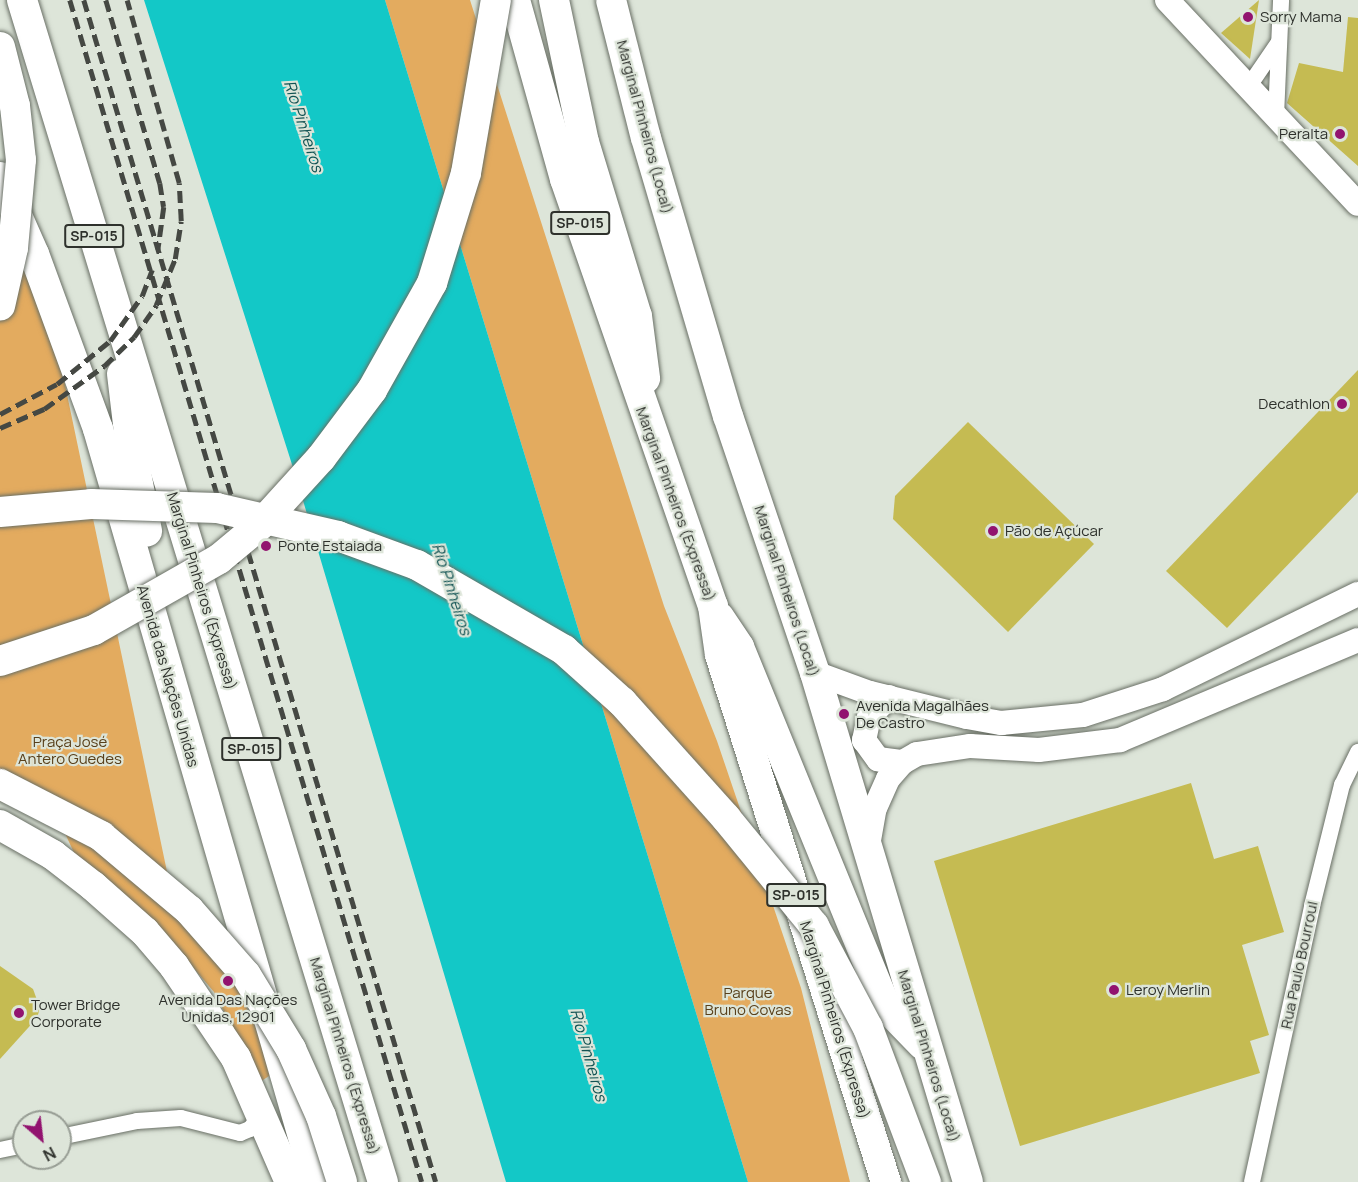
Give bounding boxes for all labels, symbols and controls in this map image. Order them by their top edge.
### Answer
place label: Sorry Mama [1260,8,1342,26]
marker: Sorry Mama [1241,10,1255,24]
street label: Marginal Pinheiros (Local) [613,38,677,216]
water label: Rio Pinheiros [280,78,328,174]
place label: Peralta [1279,125,1328,143]
marker: Peralta [1333,127,1347,141]
road number: SP-015 [550,212,610,234]
road number: SP-015 [64,225,124,247]
place label: Decathlon [1258,395,1330,413]
marker: Decathlon [1335,397,1349,411]
street label: Marginal Pinheiros (Expressa) [632,404,720,604]
street label: Marginal Pinheiros (Expressa) [163,490,241,692]
street label: Marginal Pinheiros (Local) [751,503,823,679]
place label: Pão de Açúcar [1005,522,1103,540]
marker: Pão de Açúcar [986,524,1000,538]
place label: Ponte Estaiada [278,537,382,555]
marker: Ponte Estaiada [259,539,273,553]
water label: Rio Pinheiros [428,541,476,637]
street label: Avenida das Nações Unidas [133,583,203,769]
place label: Avenida Magalhães De Castro [856,696,989,731]
marker: Avenida Magalhães De Castro [837,707,851,721]
park label: Praça José Antero Guedes [18,732,122,767]
road number: SP-015 [221,738,281,760]
road number: SP-015 [766,884,826,906]
street label: Rua Paulo Bourroul [1277,900,1321,1030]
street label: Marginal Pinheiros (Expressa) [796,919,874,1121]
street label: Marginal Pinheiros (Expressa) [306,955,384,1157]
street label: Marginal Pinheiros (Local) [894,968,964,1144]
marker: Avenida Das Nações Unidas, 12901 [221,974,235,988]
place label: Leroy Merlin [1126,981,1210,999]
park label: Parque Bruno Covas [705,983,791,1018]
marker: Leroy Merlin [1107,983,1121,997]
place label: Avenida Das Nações Unidas, 12901 [159,990,297,1025]
place label: Tower Bridge Corporate [31,995,120,1030]
marker: Tower Bridge Corporate [12,1006,26,1020]
water label: Rio Pinheiros [567,1007,611,1103]
north arrow [12,1110,72,1170]
text: N [39,1142,60,1167]

